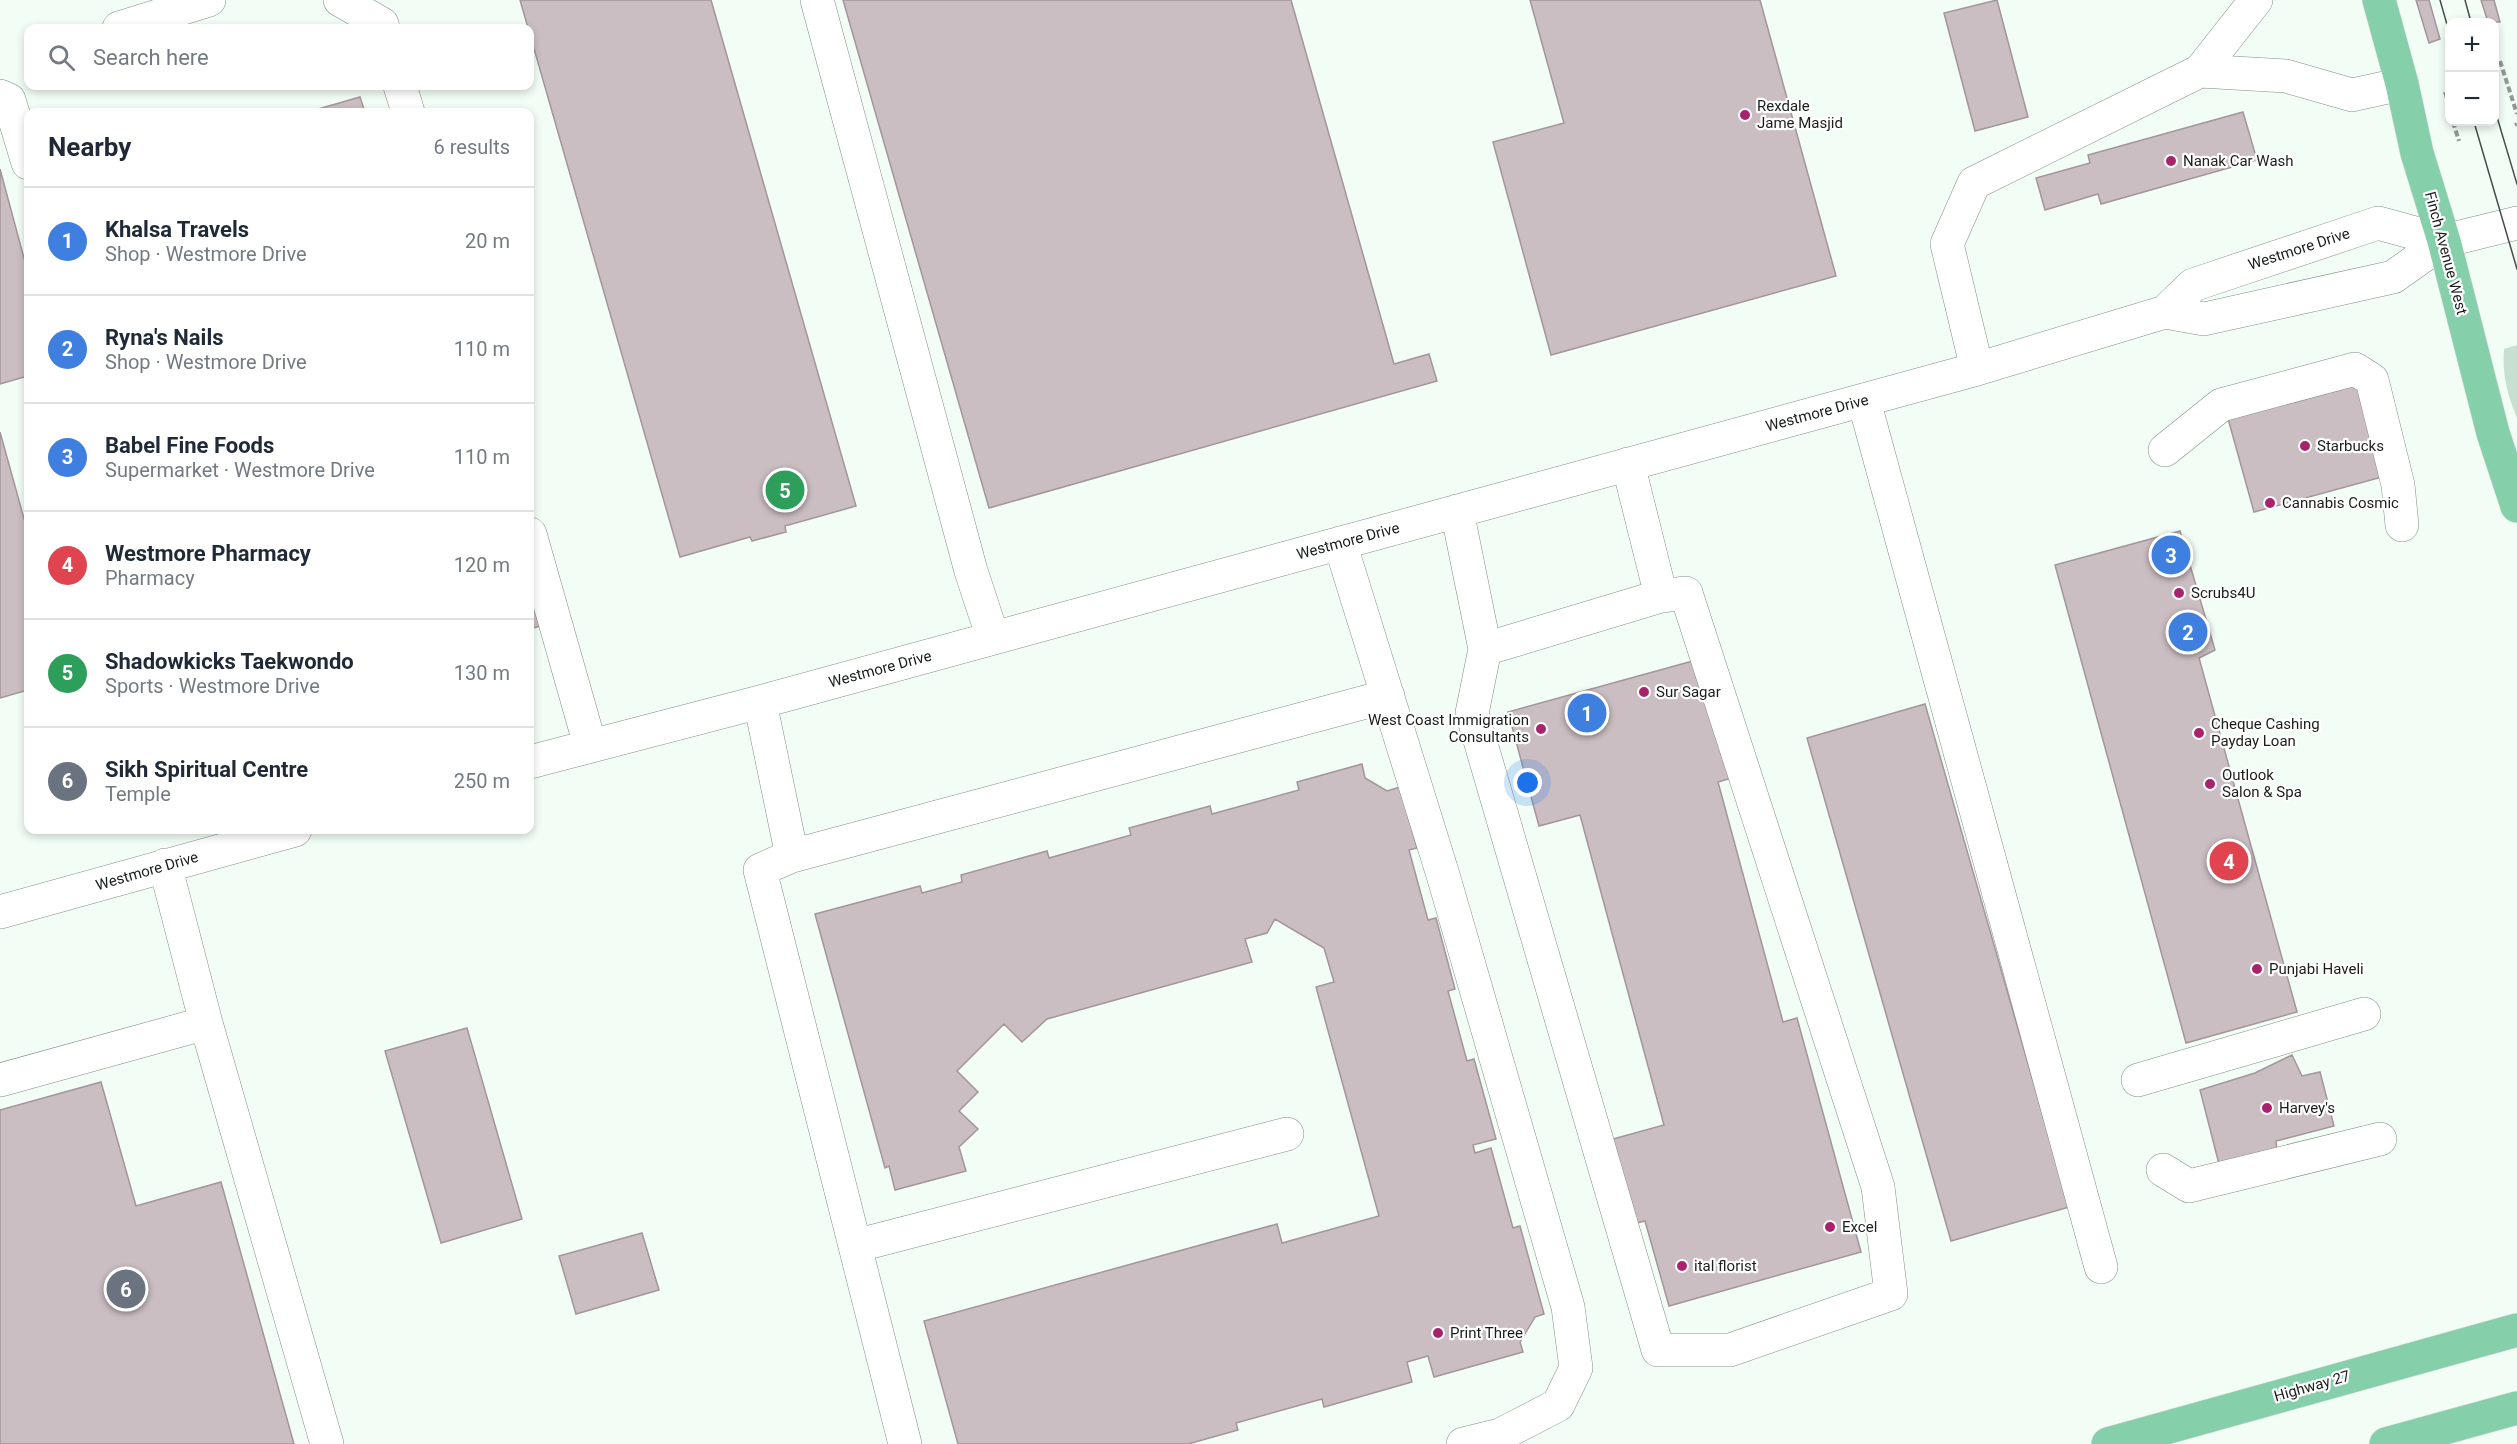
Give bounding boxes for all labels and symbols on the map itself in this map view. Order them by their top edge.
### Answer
place label: Rexdale Jame Masjid [1757,97,1843,132]
marker: Rexdale Jame Masjid [1738,108,1752,122]
place label: Nanak Car Wash [2183,152,2294,170]
marker: Nanak Car Wash [2164,154,2178,168]
street label: Finch Avenue West [2421,190,2471,317]
street label: Westmore Drive [2246,224,2352,274]
street label: Westmore Drive [1764,391,1870,435]
place label: Starbucks [2317,437,2384,455]
marker: Starbucks [2298,439,2312,453]
pin: 5 [766,468,804,512]
place label: Cannabis Cosmic [2282,494,2399,512]
marker: Cannabis Cosmic [2263,496,2277,510]
street label: Westmore Drive [1295,519,1401,563]
pin: 3 [2152,532,2190,578]
place label: Scrubs4U [2191,584,2255,602]
marker: Scrubs4U [2172,586,2186,600]
pin: 2 [2168,610,2208,654]
street label: Westmore Drive [827,647,933,691]
place label: Sur Sagar [1656,683,1721,701]
marker: Sur Sagar [1637,685,1651,699]
pin: 1 [1568,690,1606,736]
place label: West Coast Immigration Consultants [1368,711,1529,746]
place label: Cheque Cashing Payday Loan [2211,715,2320,750]
marker: West Coast Immigration Consultants [1534,722,1548,736]
marker: Cheque Cashing Payday Loan [2192,726,2206,740]
place label: Outlook Salon & Spa [2222,766,2302,801]
your location [1513,768,1542,797]
marker: Outlook Salon & Spa [2203,777,2217,791]
pin: 4 [2210,838,2248,884]
street label: Westmore Drive [94,848,200,894]
place label: Punjabi Haveli [2269,960,2364,978]
marker: Punjabi Haveli [2250,962,2264,976]
place label: Harvey's [2279,1099,2335,1117]
marker: Harvey's [2260,1101,2274,1115]
place label: Excel [1842,1218,1877,1236]
marker: Excel [1823,1220,1837,1234]
place label: ital florist [1694,1257,1757,1275]
marker: ital florist [1675,1259,1689,1273]
pin: 6 [106,1266,146,1312]
place label: Print Three [1450,1324,1523,1342]
marker: Print Three [1431,1326,1445,1340]
street label: Highway 27 [2272,1367,2352,1405]

